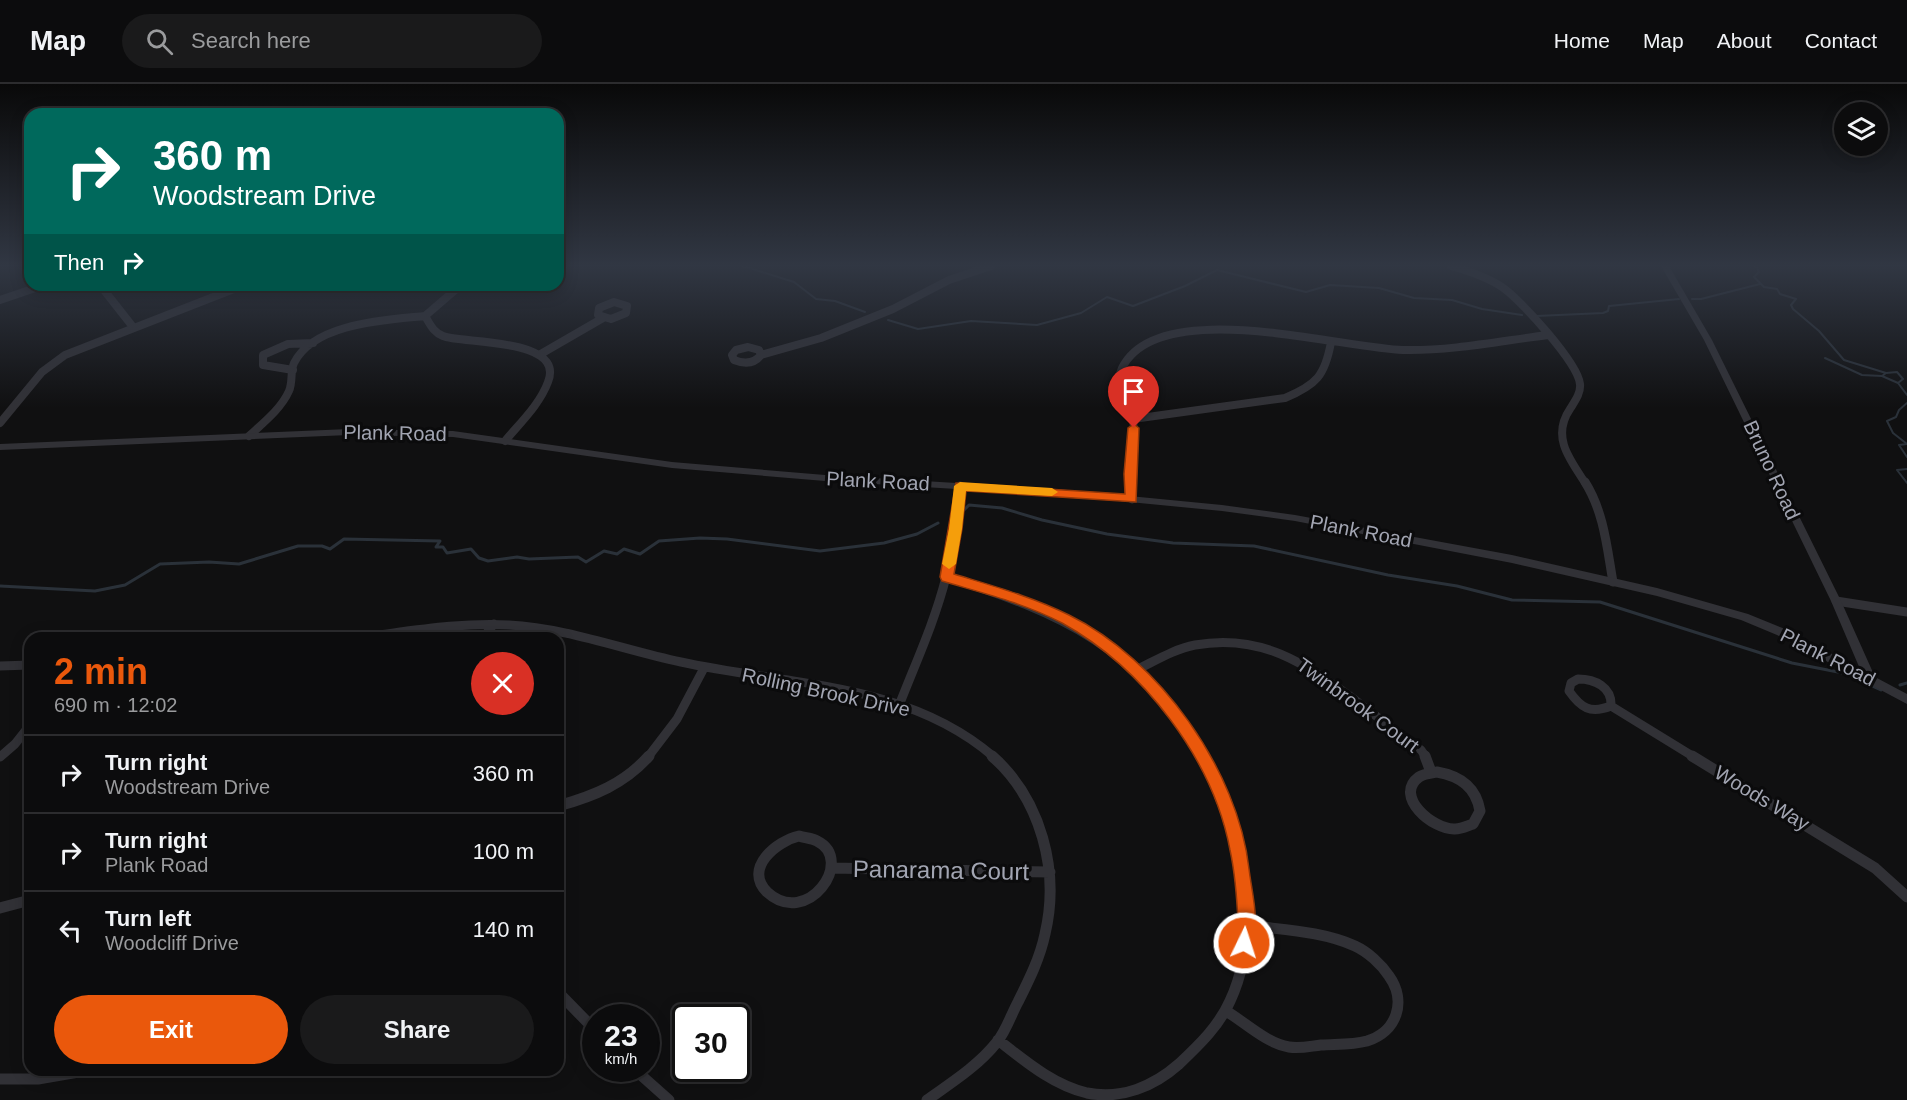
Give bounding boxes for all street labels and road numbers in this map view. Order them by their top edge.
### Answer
street label: Bruno Road [1739,417,1805,523]
street label: Plank Road [343,421,447,445]
street label: Plank Road [826,467,930,495]
street label: Plank Road [1308,510,1414,552]
street label: Plank Road [1777,624,1879,690]
street label: Twinbrook Court [1293,653,1424,757]
street label: Rolling Brook Drive [740,663,912,721]
street label: Woods Way [1711,761,1813,835]
street label: Panarama Court [853,855,1030,885]

